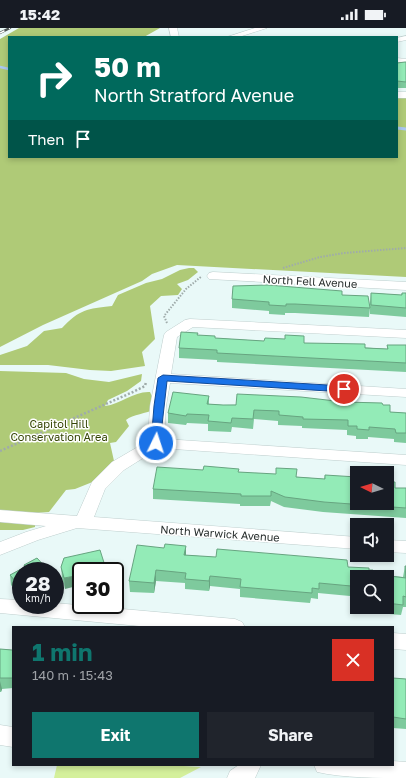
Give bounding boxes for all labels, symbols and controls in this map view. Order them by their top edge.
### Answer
text: 15:42 [20,5,60,23]
text: 50 m [94,50,161,83]
icon: right [28,52,80,104]
text: North Stratford Avenue [94,84,294,106]
icon: arrive [72,128,94,150]
text: Then [28,130,64,148]
street label: North Fell Avenue [262,272,358,290]
pin [327,372,361,406]
icon: arrive [333,378,355,400]
park label: Capitol Hill Conservation Area [10,417,108,443]
position arrow [135,422,177,464]
north arrow [350,466,394,510]
map controls [350,466,394,614]
button: sound [350,518,394,562]
street label: North Warwick Avenue [160,522,280,544]
speed limit sign: 30 [72,562,124,614]
button: search [350,570,394,614]
text: 28 [25,571,50,595]
text: km/h [25,592,51,604]
text: 1 min [32,637,92,666]
button: close [332,639,374,681]
text: 140 m · 15:43 [32,667,113,683]
button: Exit [32,712,199,758]
button: Share [207,712,374,758]

